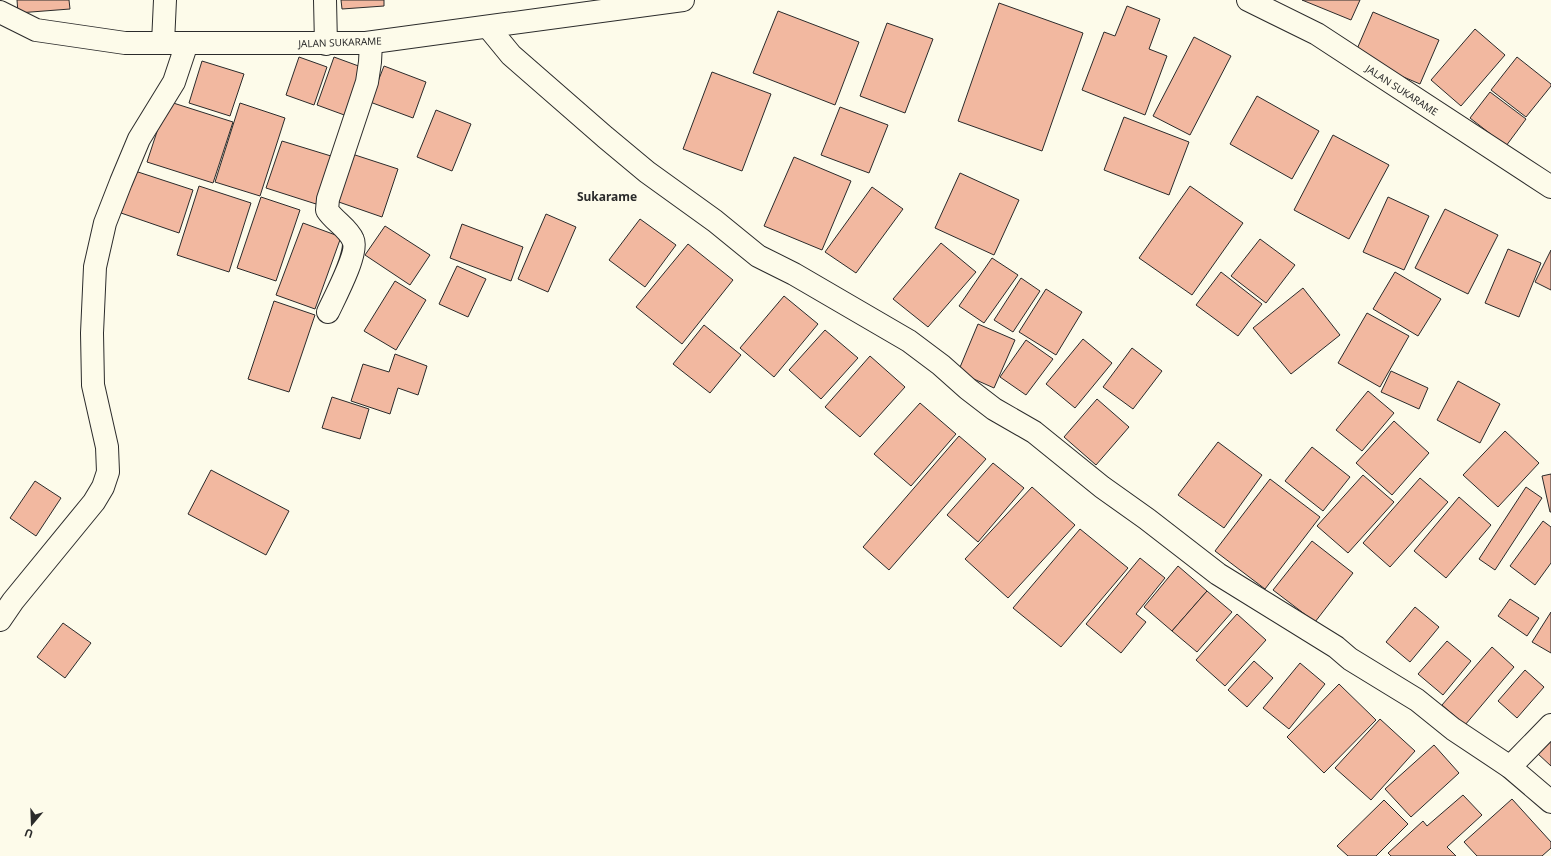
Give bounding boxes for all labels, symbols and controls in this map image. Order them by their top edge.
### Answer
street label: JALAN SUKARAME [297,34,382,50]
street label: JALAN SUKARAME [1362,61,1441,119]
district label: Sukarame [577,188,637,205]
north arrow [12,804,52,844]
text: U [22,825,35,842]

